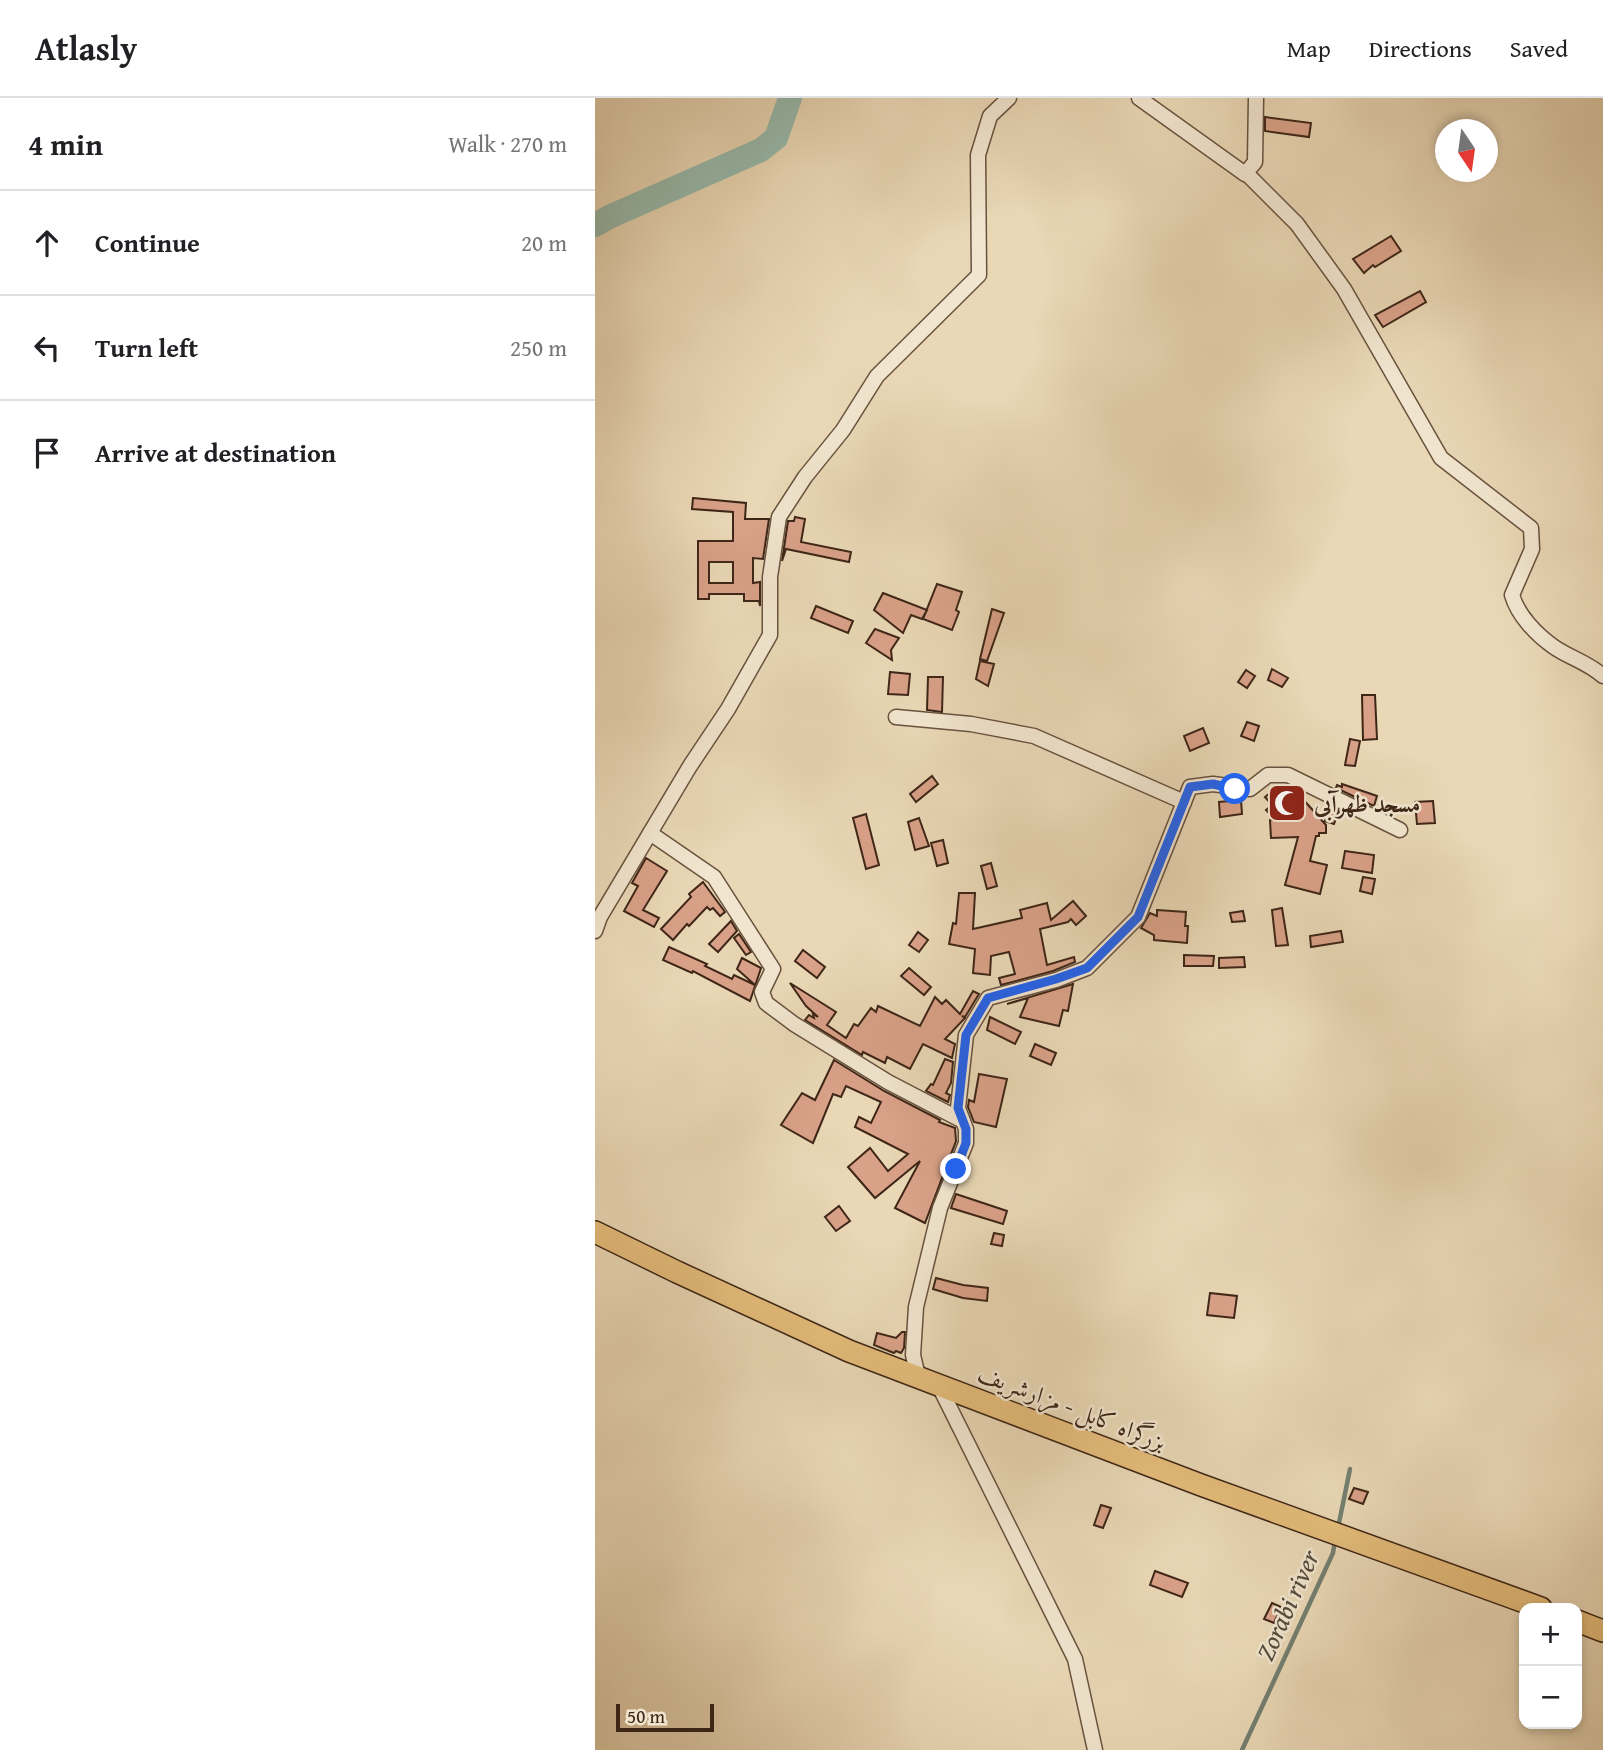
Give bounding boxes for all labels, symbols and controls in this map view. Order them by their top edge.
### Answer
text: Atlasly [35,24,137,72]
text: Map [1287,31,1331,66]
text: Directions [1369,31,1472,66]
text: Saved [1510,31,1568,66]
north arrow [1435,119,1498,182]
text: 4 min [28,122,103,166]
text: Walk · 270 m [448,127,567,160]
text: Continue [95,223,200,262]
icon: ahead [28,224,66,262]
text: 20 m [521,226,567,259]
text: Turn left [95,328,198,367]
icon: left [28,329,66,367]
text: 250 m [510,331,567,364]
text: Arrive at destination [95,433,336,472]
icon: arrive [28,434,66,472]
route start [1219,773,1250,804]
mosque icon: مسجد ظهرآبی [1266,782,1308,824]
place label: مسجد ظهرآبی [1313,786,1420,821]
route end [940,1153,971,1184]
street label: بزرگراه کابل - مزارشریف [973,1355,1171,1459]
water label: Zorabi river [1245,1542,1329,1667]
map controls [1519,1603,1582,1729]
button: + [1519,1603,1582,1666]
button: − [1519,1666,1582,1729]
scale bar [616,1701,714,1733]
text: 50 m [627,1702,665,1730]

